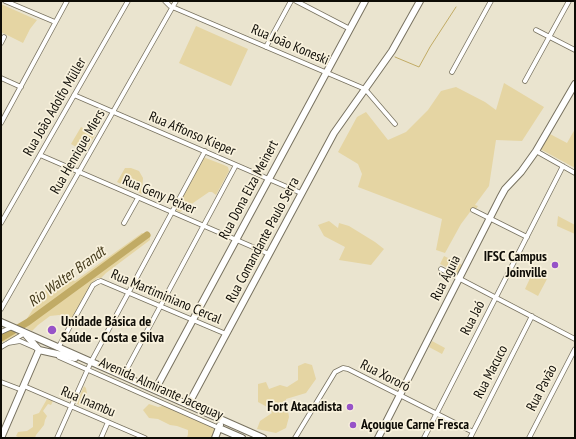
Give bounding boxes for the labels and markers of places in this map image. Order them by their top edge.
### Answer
place label: IFSC Campus Joinville [484,249,547,282]
marker: IFSC Campus Joinville [550,260,560,270]
place label: Unidade Básica de Saúde - Costa e Silva [61,314,164,346]
marker: Unidade Básica de Saúde - Costa e Silva [46,324,58,336]
place label: Fort Atacadista [267,399,342,415]
marker: Fort Atacadista [345,402,355,412]
place label: Açougue Carne Fresca [361,417,469,433]
marker: Açougue Carne Fresca [348,420,358,430]

